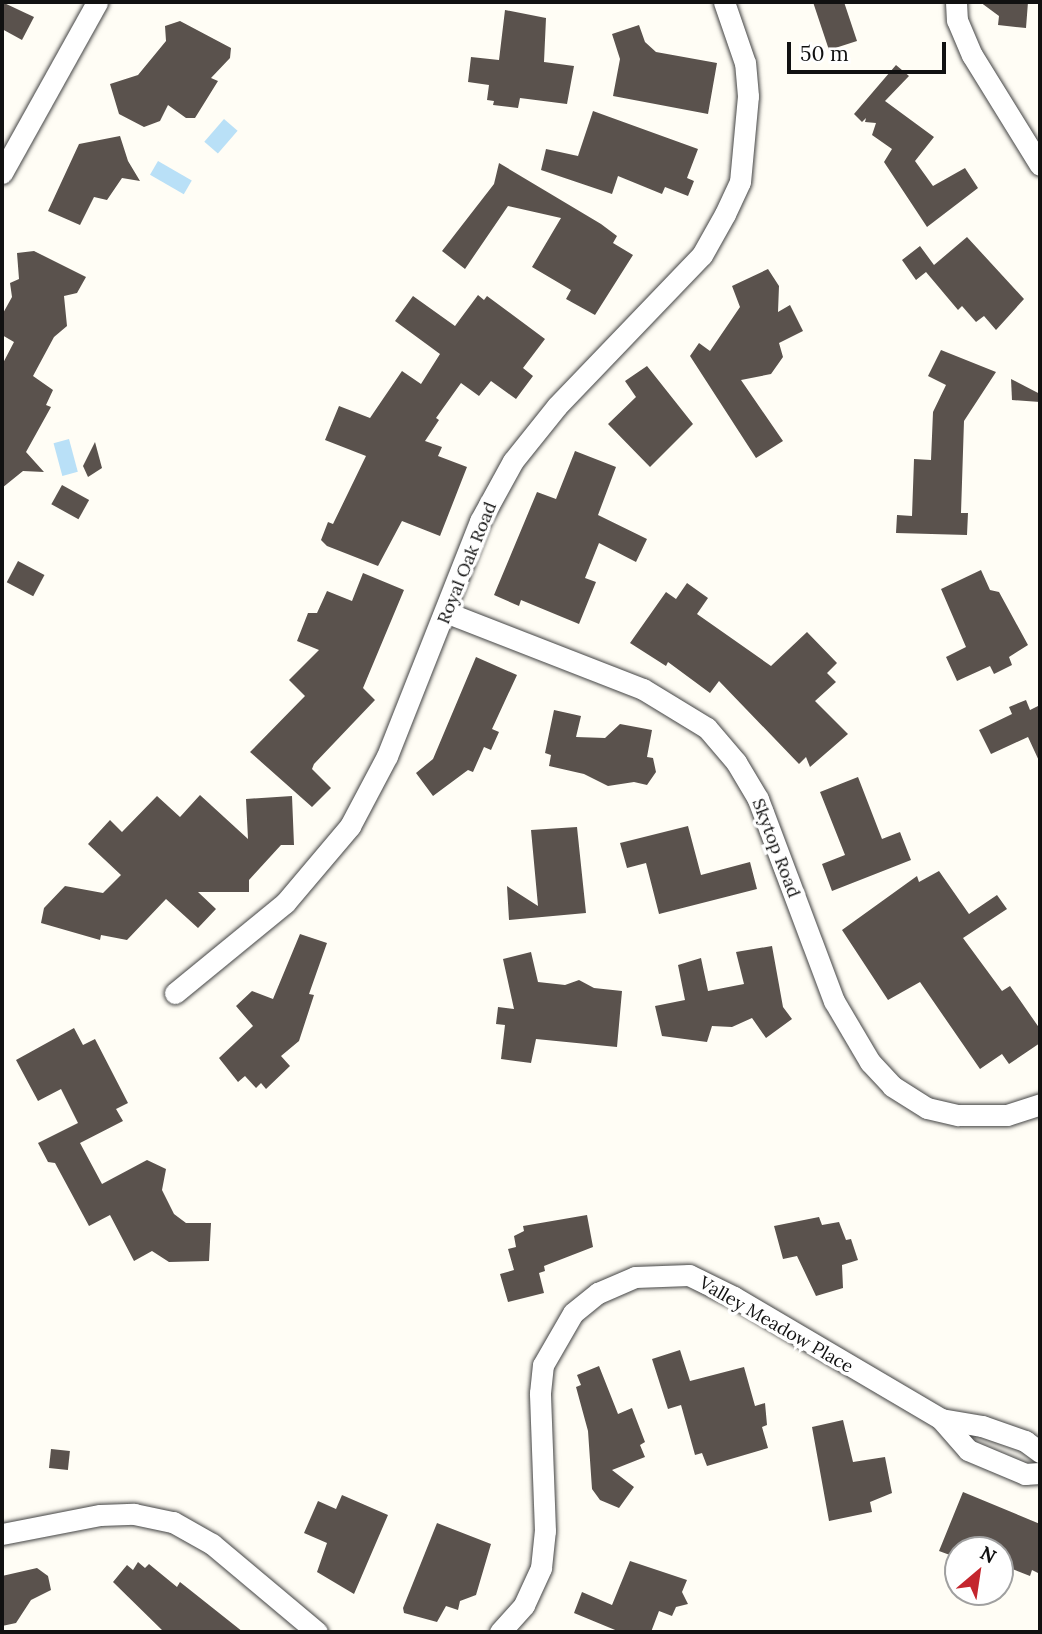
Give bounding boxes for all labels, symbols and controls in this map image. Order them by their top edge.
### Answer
scale bar [790,28,949,72]
text: 50 m [800,40,849,67]
street label: Royal Oak Road [433,499,501,627]
street label: Skytop Road [747,795,805,901]
street label: Valley Meadow Place [695,1272,857,1378]
north arrow [944,1536,1014,1606]
text: N [976,1540,1000,1568]

